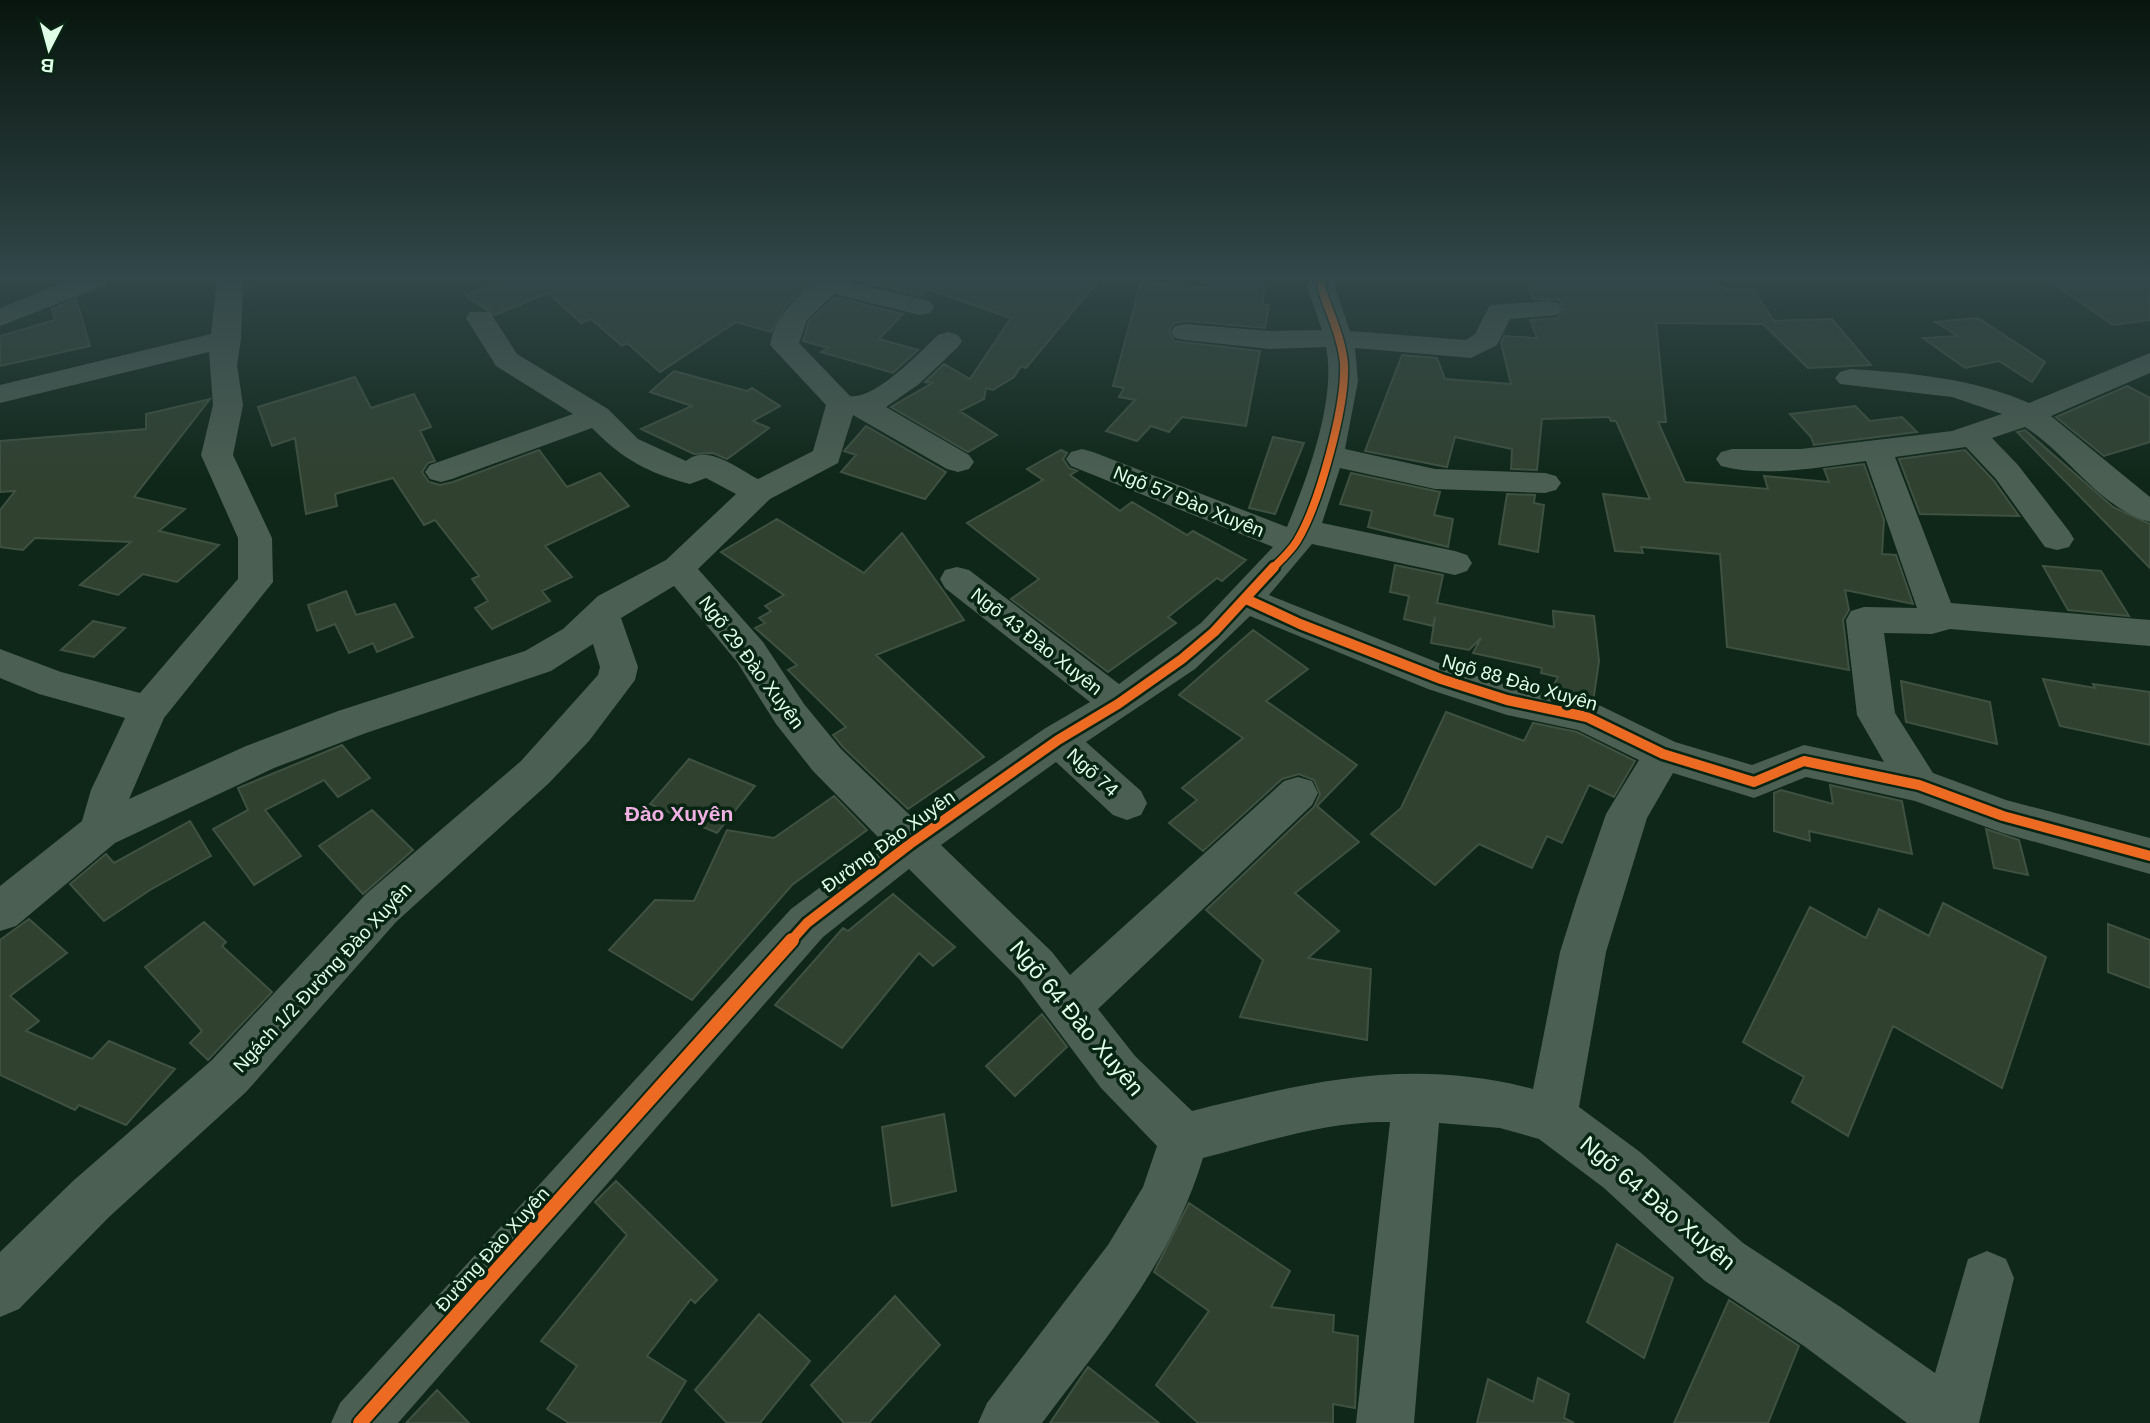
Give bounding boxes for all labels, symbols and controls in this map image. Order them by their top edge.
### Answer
north arrow [14,14,84,84]
text: B [39,54,55,77]
street label: Ngõ 57 Đào Xuyên [1110,462,1267,541]
street label: Ngõ 43 Đào Xuyên [967,584,1106,699]
street label: Ngõ 29 Đào Xuyên [695,592,808,733]
street label: Ngõ 88 Đào Xuyên [1440,650,1600,715]
street label: Ngõ 74 [1063,744,1123,801]
street label: Đường Đào Xuyên [818,786,959,897]
district label: Đào Xuyên [625,802,733,825]
street label: Ngách 1/2 Đường Đào Xuyên [229,878,416,1076]
street label: Ngõ 64 Đào Xuyên [1005,935,1149,1101]
street label: Ngõ 64 Đào Xuyên [1575,1131,1741,1275]
street label: Đường Đào Xuyên [431,1183,553,1316]

